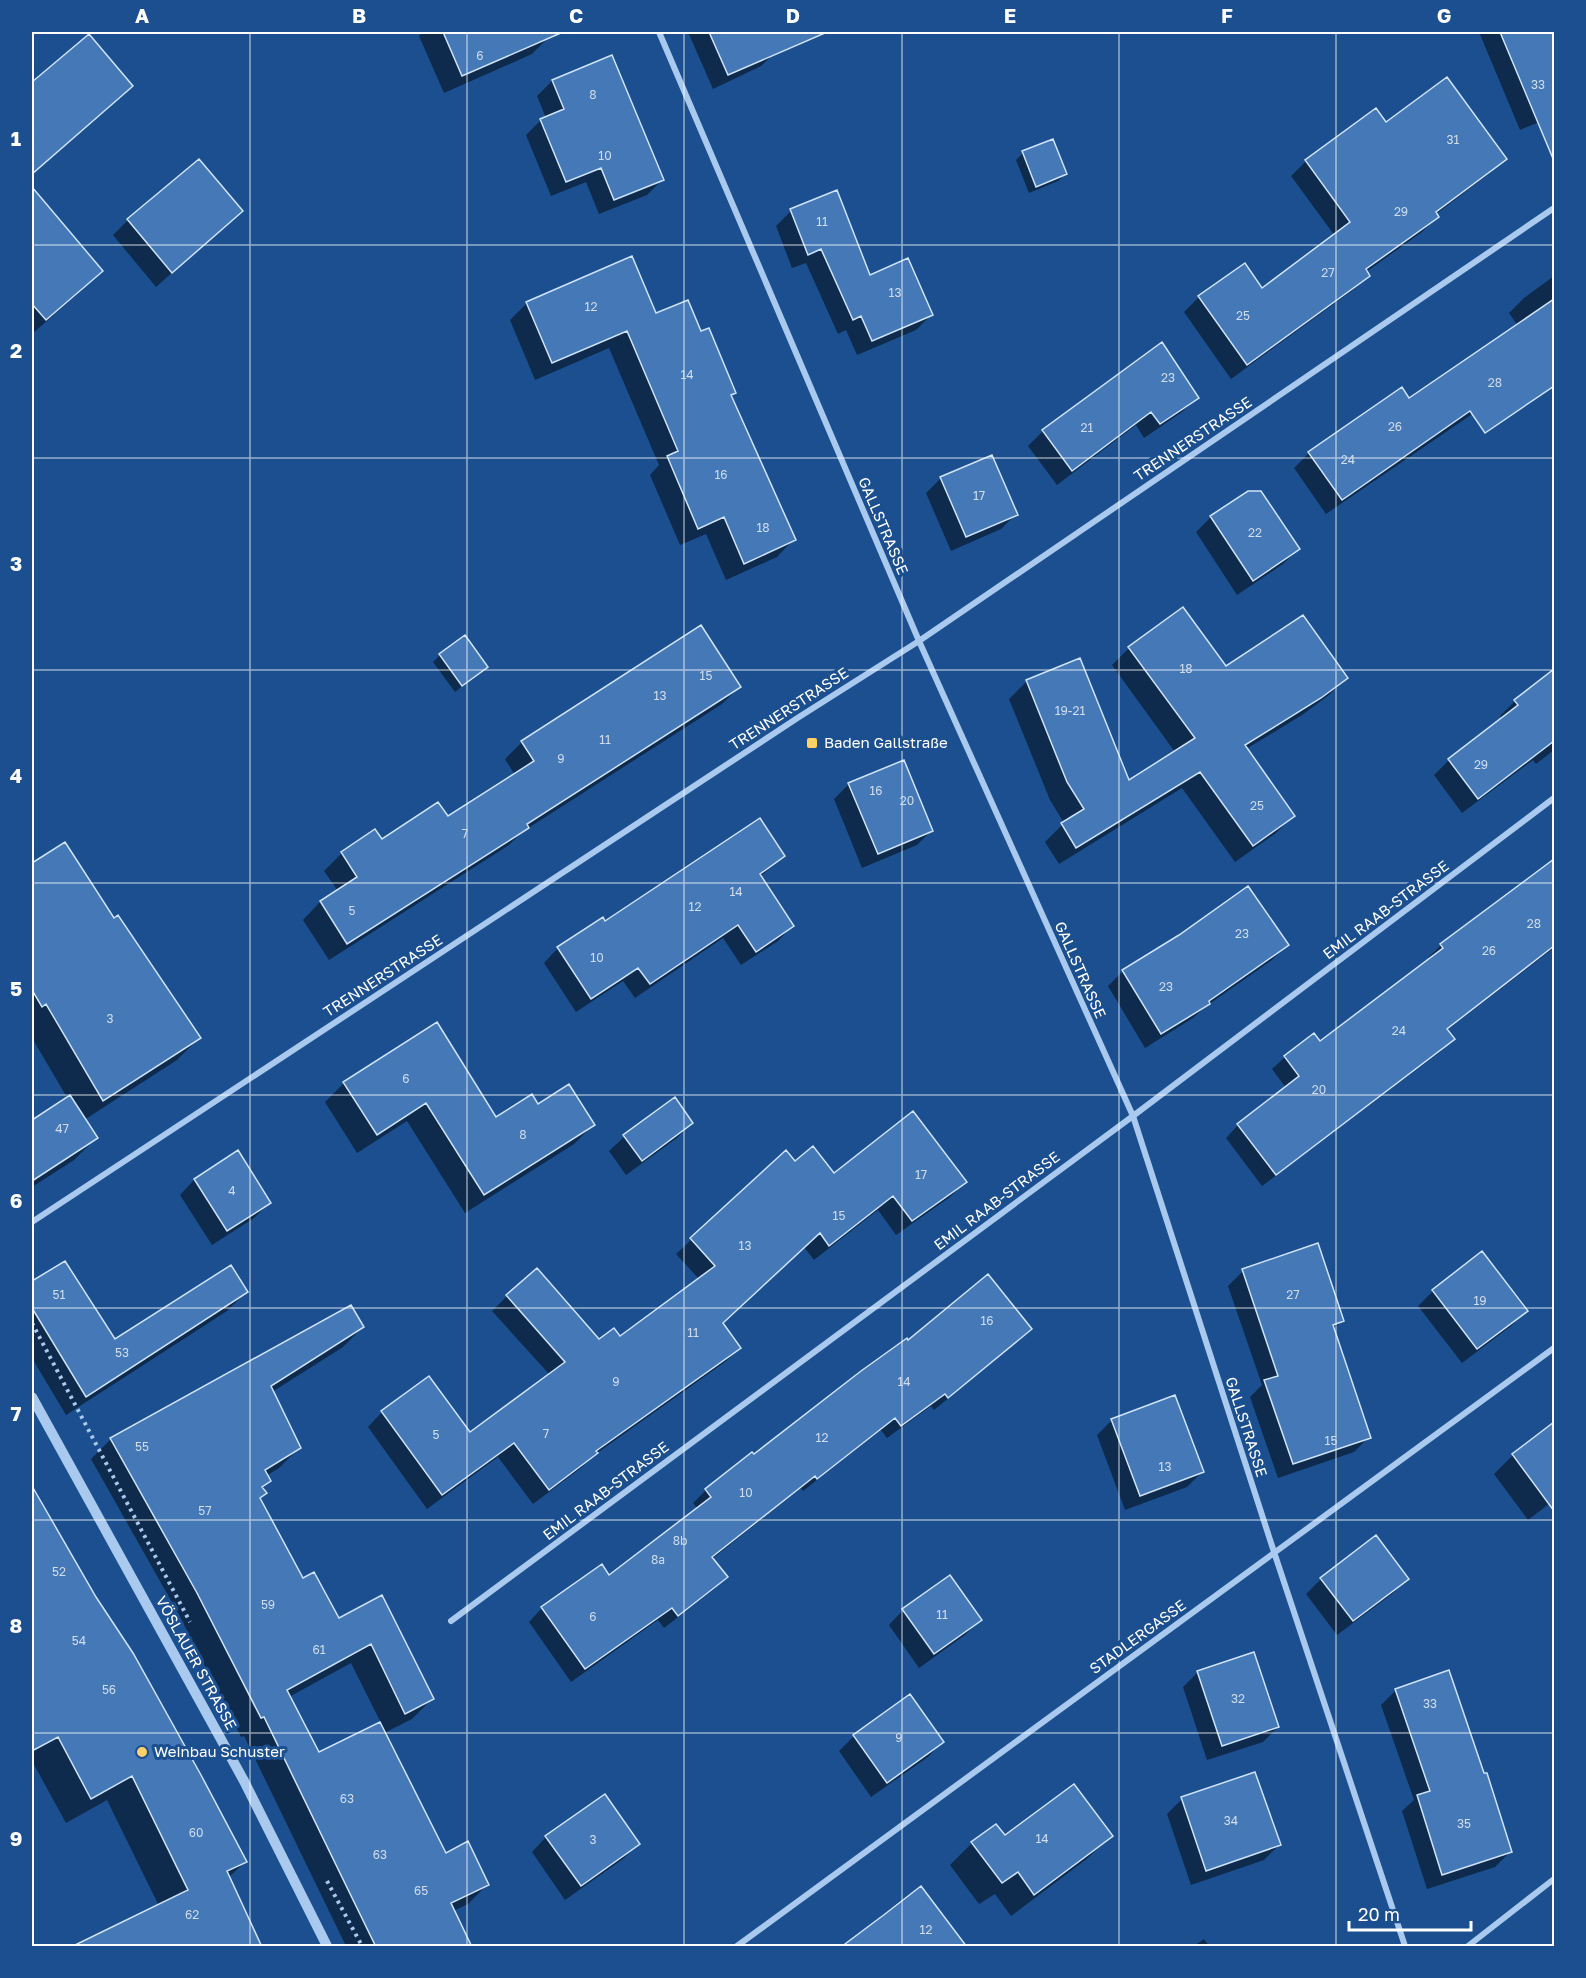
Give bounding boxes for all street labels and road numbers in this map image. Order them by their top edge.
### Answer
street label: TRENNERSTRASSE [1130,392,1255,484]
street label: GALLSTRASSE [855,474,913,577]
street label: TRENNERSTRASSE [726,663,851,753]
street label: EMIL RAAB-STRASSE [1319,856,1452,962]
street label: GALLSTRASSE [1051,918,1110,1021]
street label: TRENNERSTRASSE [320,930,445,1020]
street label: EMIL RAAB-STRASSE [930,1147,1063,1253]
street label: GALLSTRASSE [1222,1374,1272,1479]
street label: EMIL RAAB-STRASSE [539,1437,672,1543]
street label: VÖSLAUER STRASSE [153,1592,241,1733]
street label: STADLERGASSE [1086,1595,1189,1677]

